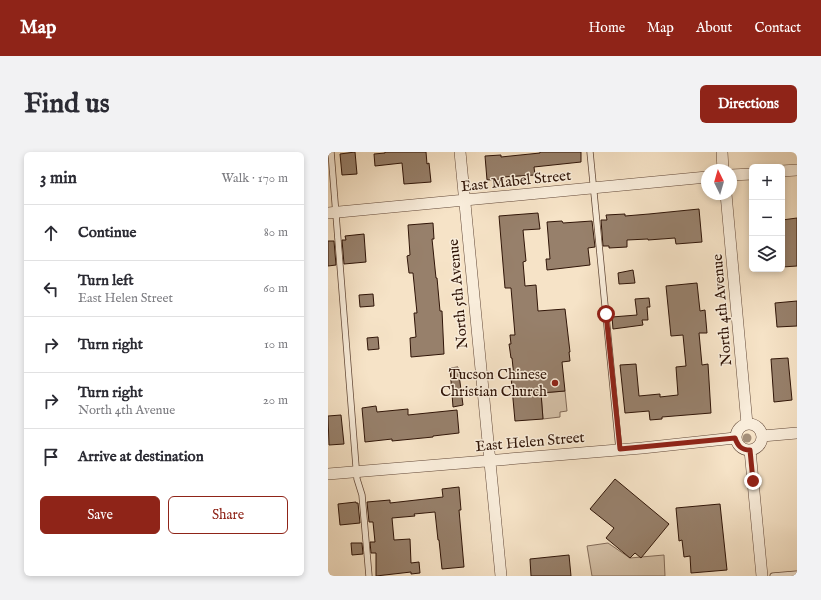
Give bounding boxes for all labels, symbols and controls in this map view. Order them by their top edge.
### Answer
text: Map [20,16,56,40]
text: Home [589,19,625,37]
text: Map [647,19,674,37]
text: About [696,19,732,37]
text: Contact [754,19,801,37]
button: Directions [700,85,797,123]
text: Find us [24,87,110,122]
north arrow [701,164,737,200]
map controls [749,164,785,272]
button: + [749,164,785,200]
street label: East Mabel Street [460,166,572,196]
text: 3 min [40,168,77,189]
text: Walk · 170 m [222,170,288,187]
button: − [749,200,785,236]
icon: ahead [40,222,62,244]
text: Continue [78,223,136,242]
text: 80 m [264,224,288,241]
button: layers [749,236,785,272]
street label: North 5th Avenue [444,238,472,350]
street label: North 4th Avenue [708,253,736,367]
text: Turn left [78,271,134,290]
icon: left [40,278,62,300]
text: 60 m [263,280,288,297]
text: East Helen Street [78,290,173,307]
route start [597,305,615,323]
icon: right [40,334,62,356]
text: Turn right [78,335,143,354]
text: 10 m [264,336,288,353]
place label: Tucson Chinese Christian Church [440,365,547,401]
marker: Tucson Chinese Christian Church [550,378,560,388]
text: Turn right [78,383,143,402]
icon: right [40,390,62,412]
text: 20 m [263,392,288,409]
text: North 4th Avenue [78,402,175,419]
street label: East Helen Street [475,428,585,456]
icon: arrive [40,446,62,468]
text: Arrive at destination [78,447,204,466]
route end [744,472,762,490]
button: Save [40,496,160,534]
button: Share [168,496,288,534]

